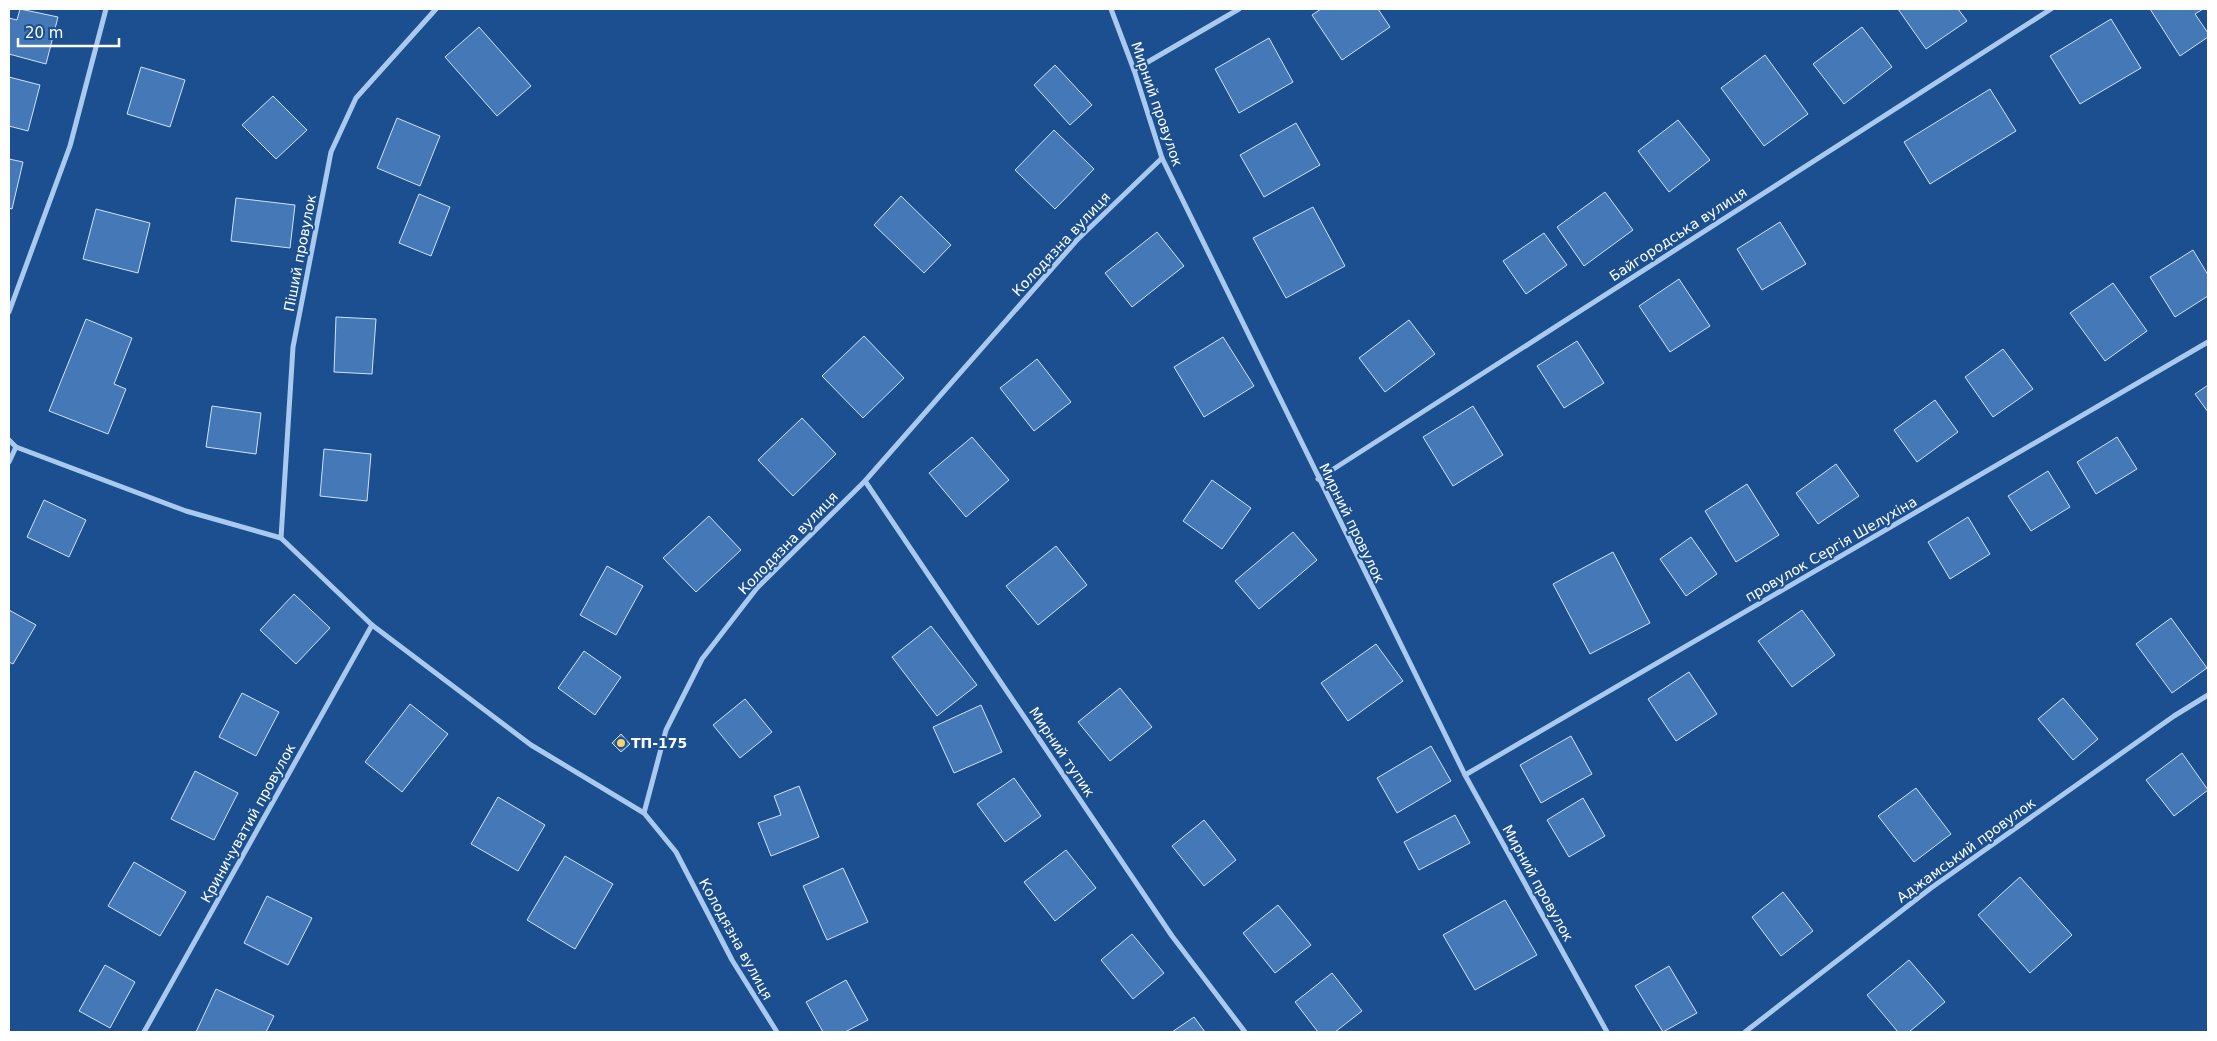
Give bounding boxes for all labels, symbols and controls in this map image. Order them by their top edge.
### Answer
scale bar [18,15,119,47]
text: 20 m [25,24,63,42]
street label: Мирний провулок [1128,39,1186,169]
street label: Байгородська вулиця [1606,184,1750,284]
street label: Колодязна вулиця [1009,189,1113,299]
street label: Піший провулок [281,193,319,313]
street label: Мирний провулок [1316,461,1388,585]
street label: Колодязна вулиця [735,488,841,598]
street label: провулок Сергія Шелухіна [1742,493,1920,605]
street label: Мирний тупик [1026,704,1098,800]
place label: ТП-175 [631,735,687,751]
marker: ТП-175 [615,737,627,749]
street label: Криничуватий провулок [197,741,299,905]
street label: Аджамський провулок [1894,794,2038,906]
street label: Мирний провулок [1499,822,1577,944]
street label: Колодязна вулиця [696,876,776,1002]

